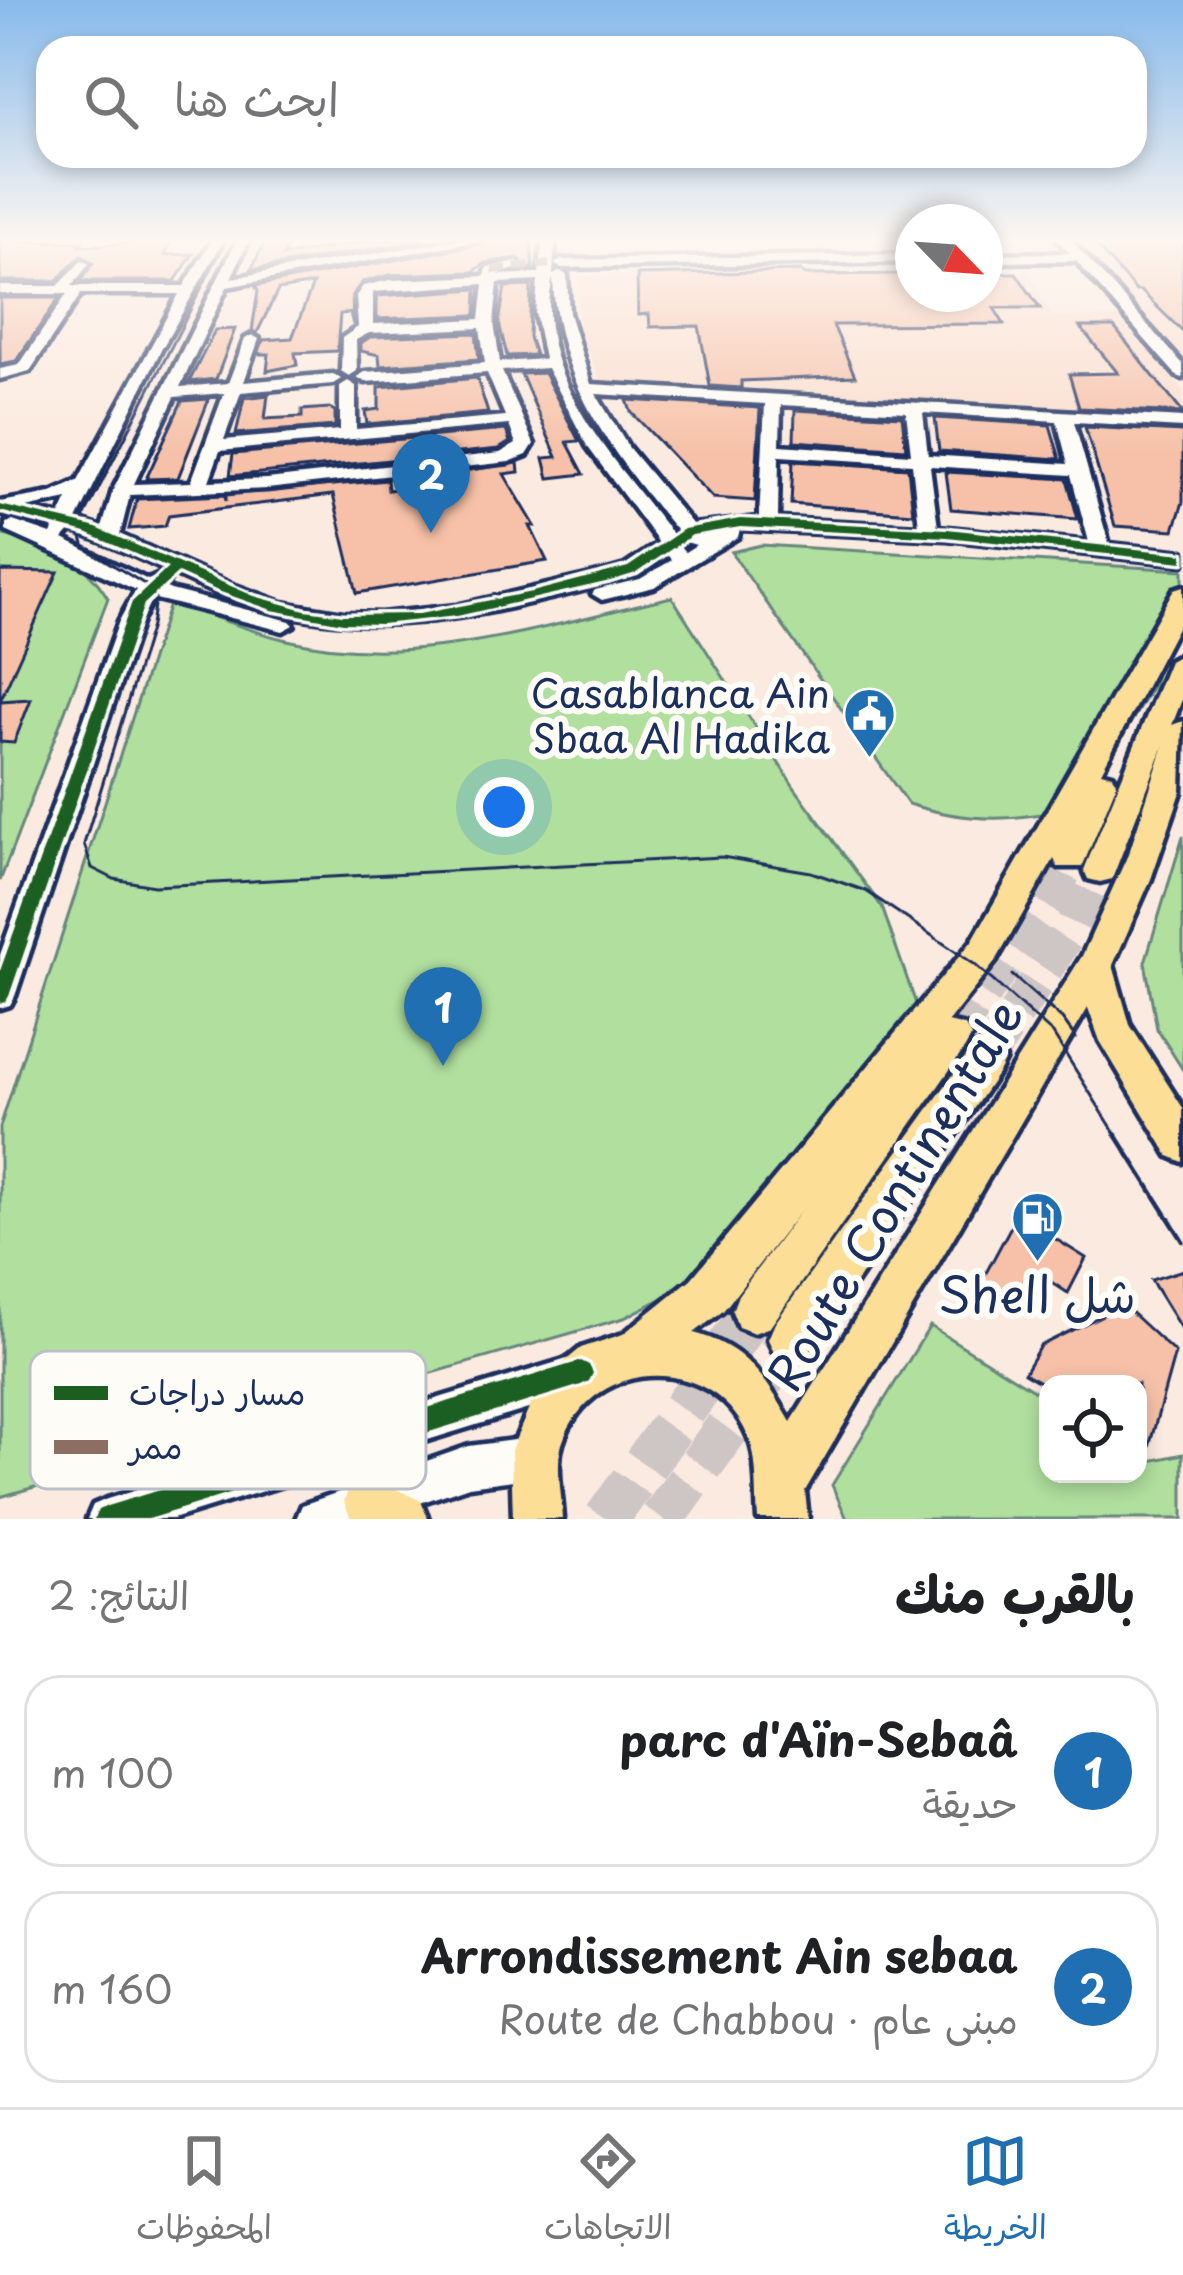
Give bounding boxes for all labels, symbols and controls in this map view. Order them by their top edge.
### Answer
search box [36,36,1147,168]
text: ابحث هنا [174,63,339,131]
icon: search [78,69,144,135]
north arrow [895,204,1003,312]
pin: 2 [392,434,470,533]
place label: Casablanca Ain Sbaa Al Hadika [530,662,830,766]
public building icon: Casablanca Ain Sbaa Al Hadika [841,685,897,759]
your location [474,777,534,837]
pin: 1 [404,967,482,1066]
street label: Route Continentale [747,984,1039,1404]
fuel station icon: Shell شل [1009,1189,1065,1263]
place label: Shell شل [938,1257,1136,1329]
legend [30,1351,426,1489]
text: مسار دراجات [129,1366,305,1416]
map controls [1039,1375,1147,1483]
button: locate [1039,1375,1147,1483]
text: ممر [126,1420,182,1470]
text: بالقرب منك [895,1553,1135,1630]
text: النتائج: 2 [48,1564,189,1623]
text: parc d'Aïn-Sebaâ [620,1704,1018,1772]
text: 100 m [51,1742,174,1801]
text: 1 [1084,1742,1102,1801]
text: حديقة [922,1772,1018,1831]
text: Arrondissement Ain sebaa [421,1920,1018,1988]
text: 160 m [51,1958,173,2017]
text: 2 [1079,1958,1107,2017]
text: مبنى عام · Route de Chabbou [499,1988,1018,2047]
tab: المحفوظات [136,2128,272,2257]
tab: الاتجاهات [544,2128,672,2257]
tab: الخريطة [944,2128,1047,2257]

